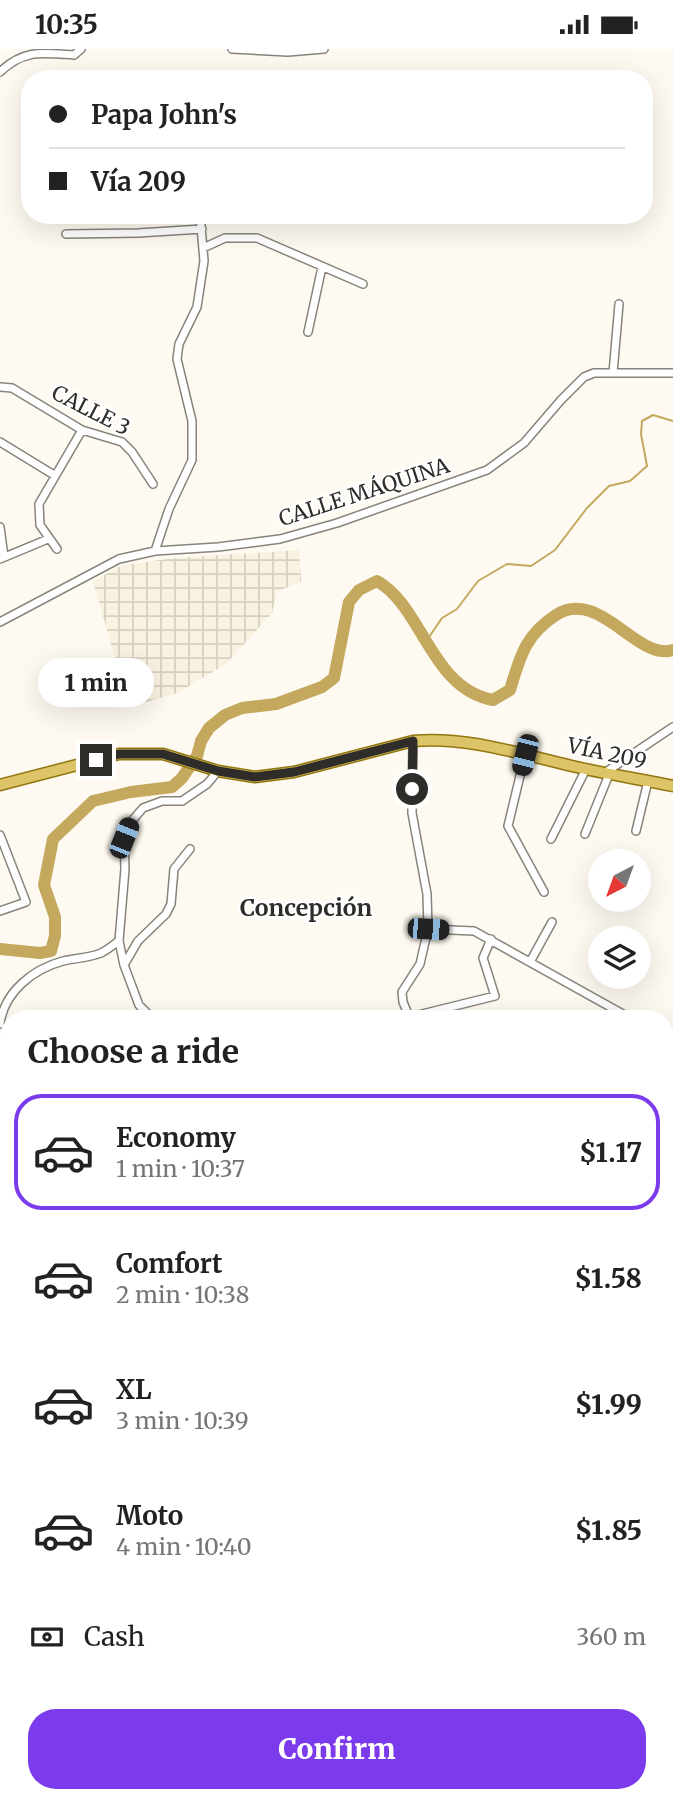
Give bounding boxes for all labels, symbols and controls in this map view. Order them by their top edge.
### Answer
text: 10:35 [35,8,98,41]
text: Papa John's [91,98,237,131]
text: Vía 209 [91,165,186,198]
street label: CALLE 3 [47,379,135,441]
street label: CALLE MÁQUINA [275,451,453,532]
callout: 1 min [38,659,154,707]
text: 1 min [64,668,128,697]
street label: VÍA 209 [564,730,649,775]
car [510,732,541,778]
route end [80,744,112,776]
route start [396,773,428,805]
car [107,815,142,861]
north arrow [588,849,651,912]
map controls [588,849,651,989]
district label: Concepción [240,893,372,922]
car [407,917,450,941]
button: layers [588,926,651,989]
text: Choose a ride [28,1032,239,1072]
icon: car [32,1121,95,1184]
text: Economy [116,1121,236,1154]
text: $1.17 [579,1136,642,1169]
text: 1 min · 10:37 [116,1154,245,1183]
icon: car [32,1247,95,1310]
text: Comfort [116,1247,222,1280]
text: $1.58 [575,1262,642,1295]
text: 2 min · 10:38 [116,1280,249,1309]
icon: car [32,1373,95,1436]
text: XL [116,1373,152,1406]
text: $1.99 [575,1388,642,1421]
text: 3 min · 10:39 [116,1406,249,1435]
icon: car [32,1499,95,1562]
text: Moto [116,1499,183,1532]
text: $1.85 [575,1514,642,1547]
text: 4 min · 10:40 [116,1532,252,1561]
icon: cash [28,1618,66,1656]
text: Cash [84,1620,145,1653]
text: 360 m [576,1622,646,1651]
button: Confirm [28,1709,646,1789]

